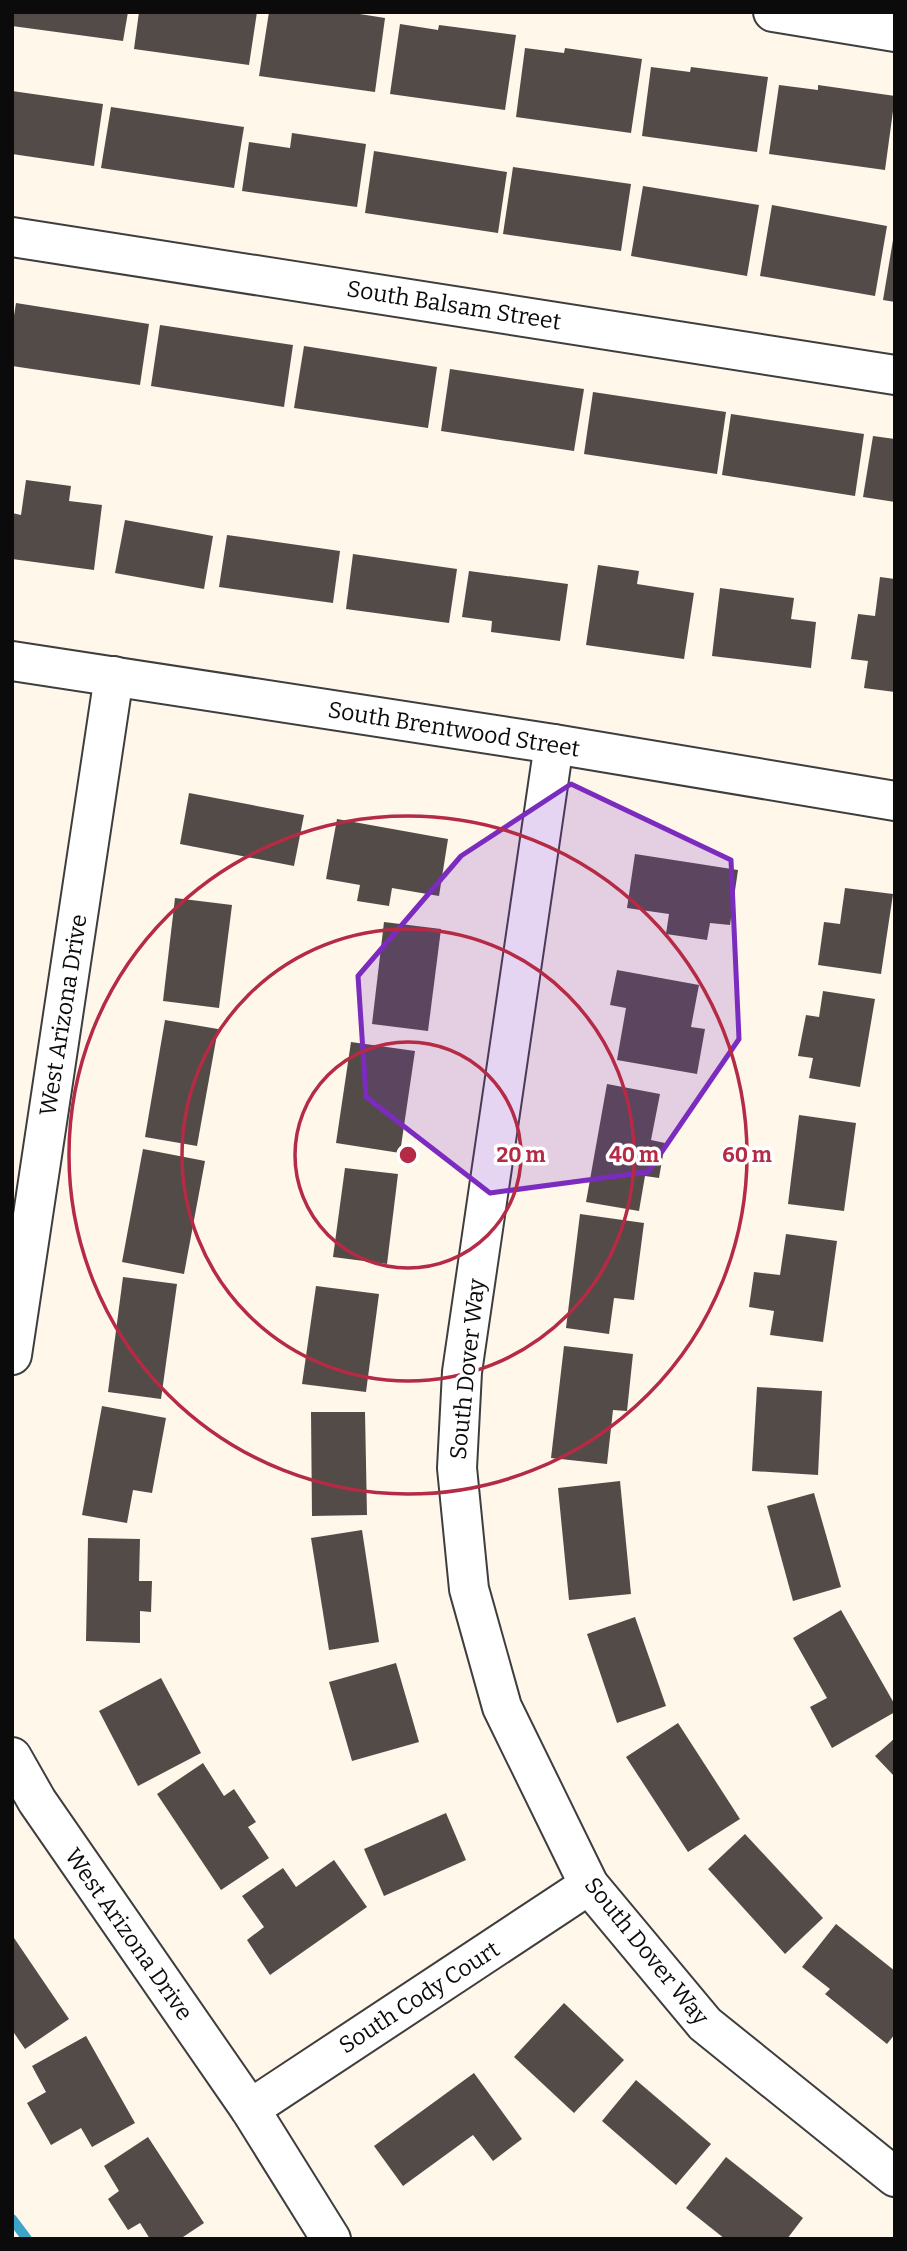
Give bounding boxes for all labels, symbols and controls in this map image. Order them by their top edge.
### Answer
street label: South Balsam Street [345,274,563,336]
street label: South Brentwood Street [326,695,582,763]
street label: West Arizona Drive [33,912,93,1118]
text: 20 m [497,1142,545,1168]
text: 40 m [609,1142,659,1168]
text: 60 m [722,1142,772,1168]
centre of rings [396,1143,420,1167]
street label: South Dover Way [444,1276,491,1461]
street label: West Arizona Drive [59,1843,199,2025]
street label: South Dover Way [579,1872,716,2031]
street label: South Cody Court [334,1935,504,2059]

